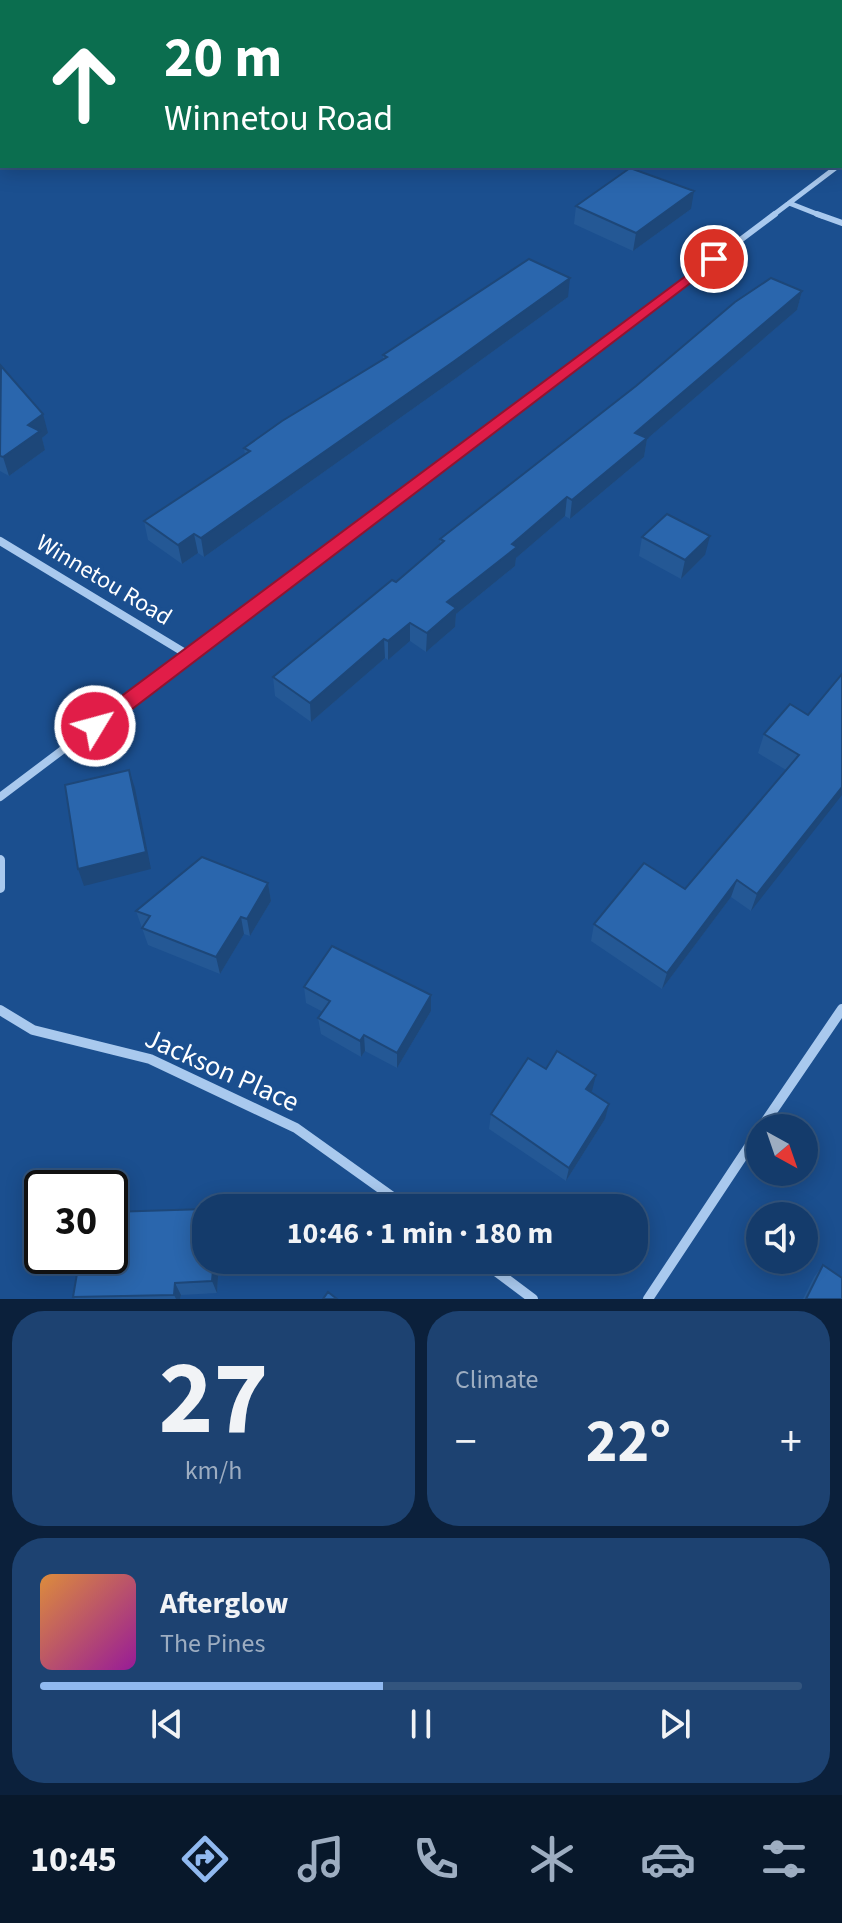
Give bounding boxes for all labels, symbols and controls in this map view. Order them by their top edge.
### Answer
text: 20 m [164,19,282,98]
icon: ahead [32,32,136,136]
text: Winnetou Road [164,93,393,144]
pin [680,225,748,293]
icon: arrive [692,237,736,281]
street label: Winnetou Road [29,526,179,634]
position arrow [53,684,137,768]
street label: Jackson Place [138,1018,306,1122]
north arrow [746,1114,818,1186]
map controls [746,1114,818,1274]
speed limit sign: 30 [24,1170,128,1274]
button: sound [746,1202,818,1274]
text: 10:46 · 1 min · 180 m [287,1212,553,1255]
text: 27 [159,1326,268,1474]
text: Climate [455,1361,539,1398]
text: 22° [586,1400,671,1485]
text: − [455,1411,477,1474]
text: + [780,1411,802,1474]
text: km/h [185,1452,242,1489]
text: Afterglow [160,1582,288,1625]
text: The Pines [160,1625,265,1662]
icon: previous [145,1702,189,1746]
icon: pause [399,1702,443,1746]
icon: next [653,1702,697,1746]
icon: directions [177,1831,233,1887]
icon: music [293,1831,349,1887]
icon: phone [408,1831,464,1887]
icon: climate [524,1831,580,1887]
icon: car [640,1831,696,1887]
icon: filters [756,1831,812,1887]
text: 10:45 [30,1834,117,1885]

